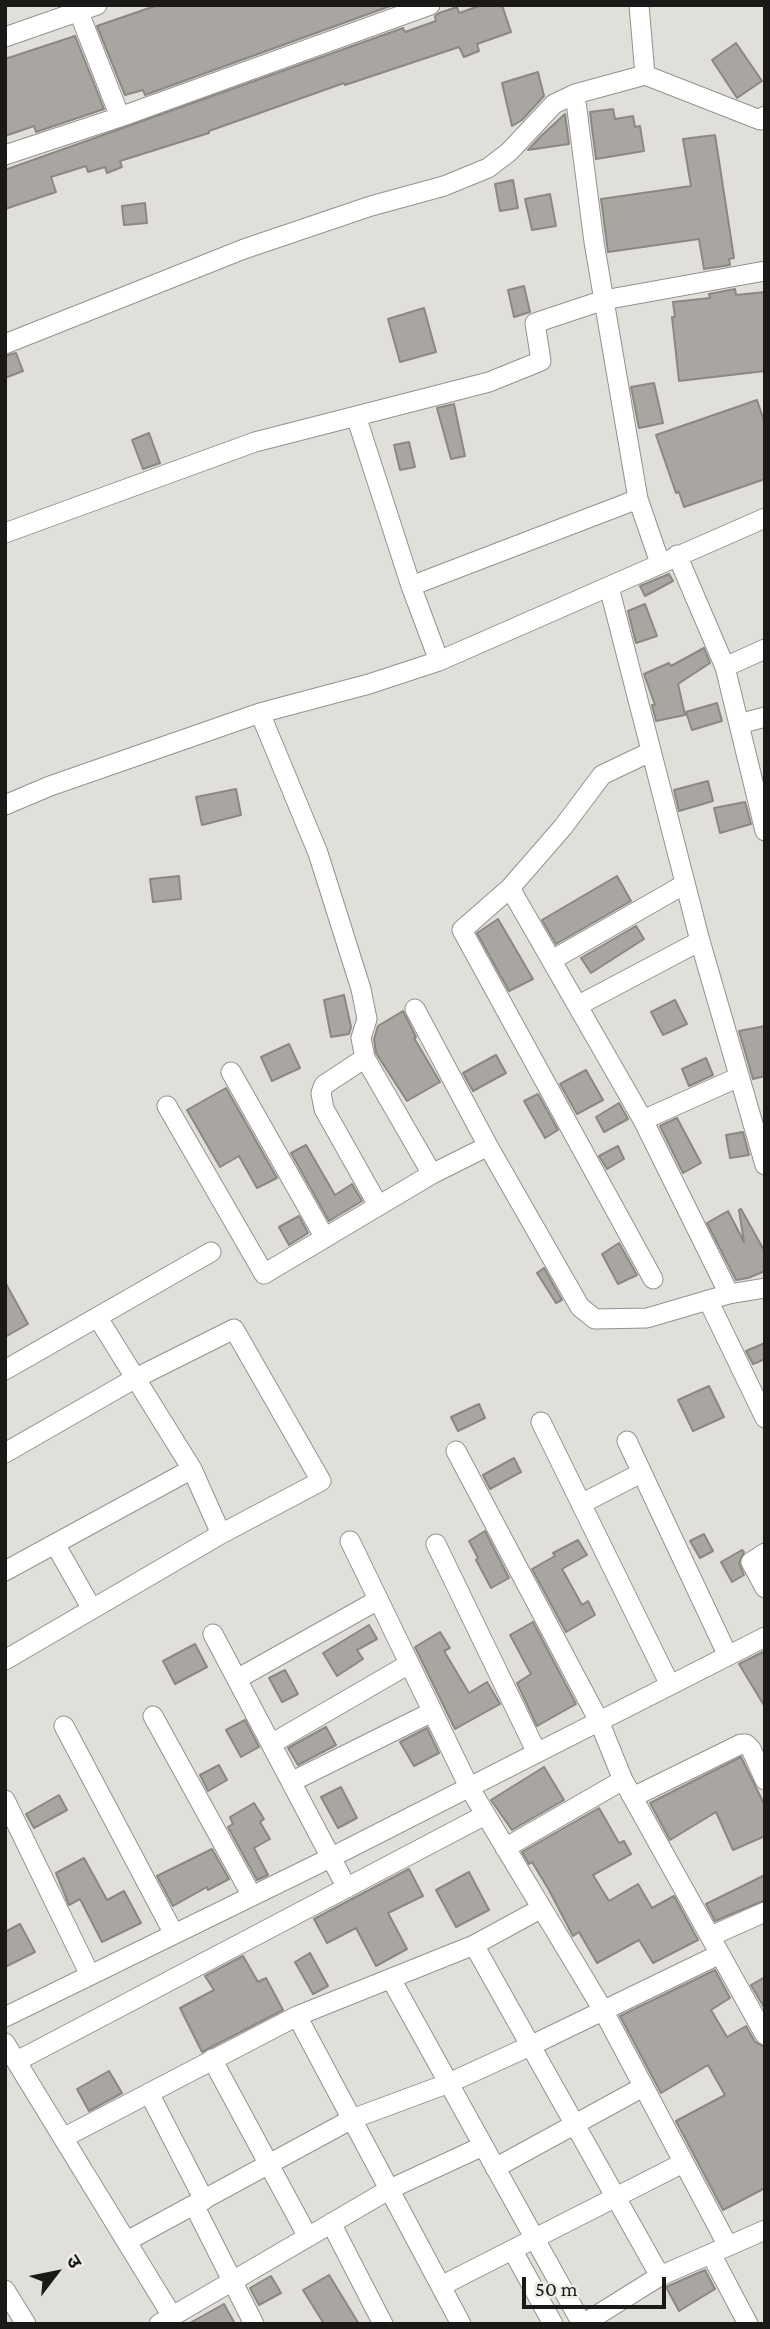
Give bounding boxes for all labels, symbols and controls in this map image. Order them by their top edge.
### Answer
north arrow [21,2238,91,2308]
text: उ [62,2251,86,2272]
scale bar [525,2262,668,2306]
text: 50 m [535,2277,578,2301]

